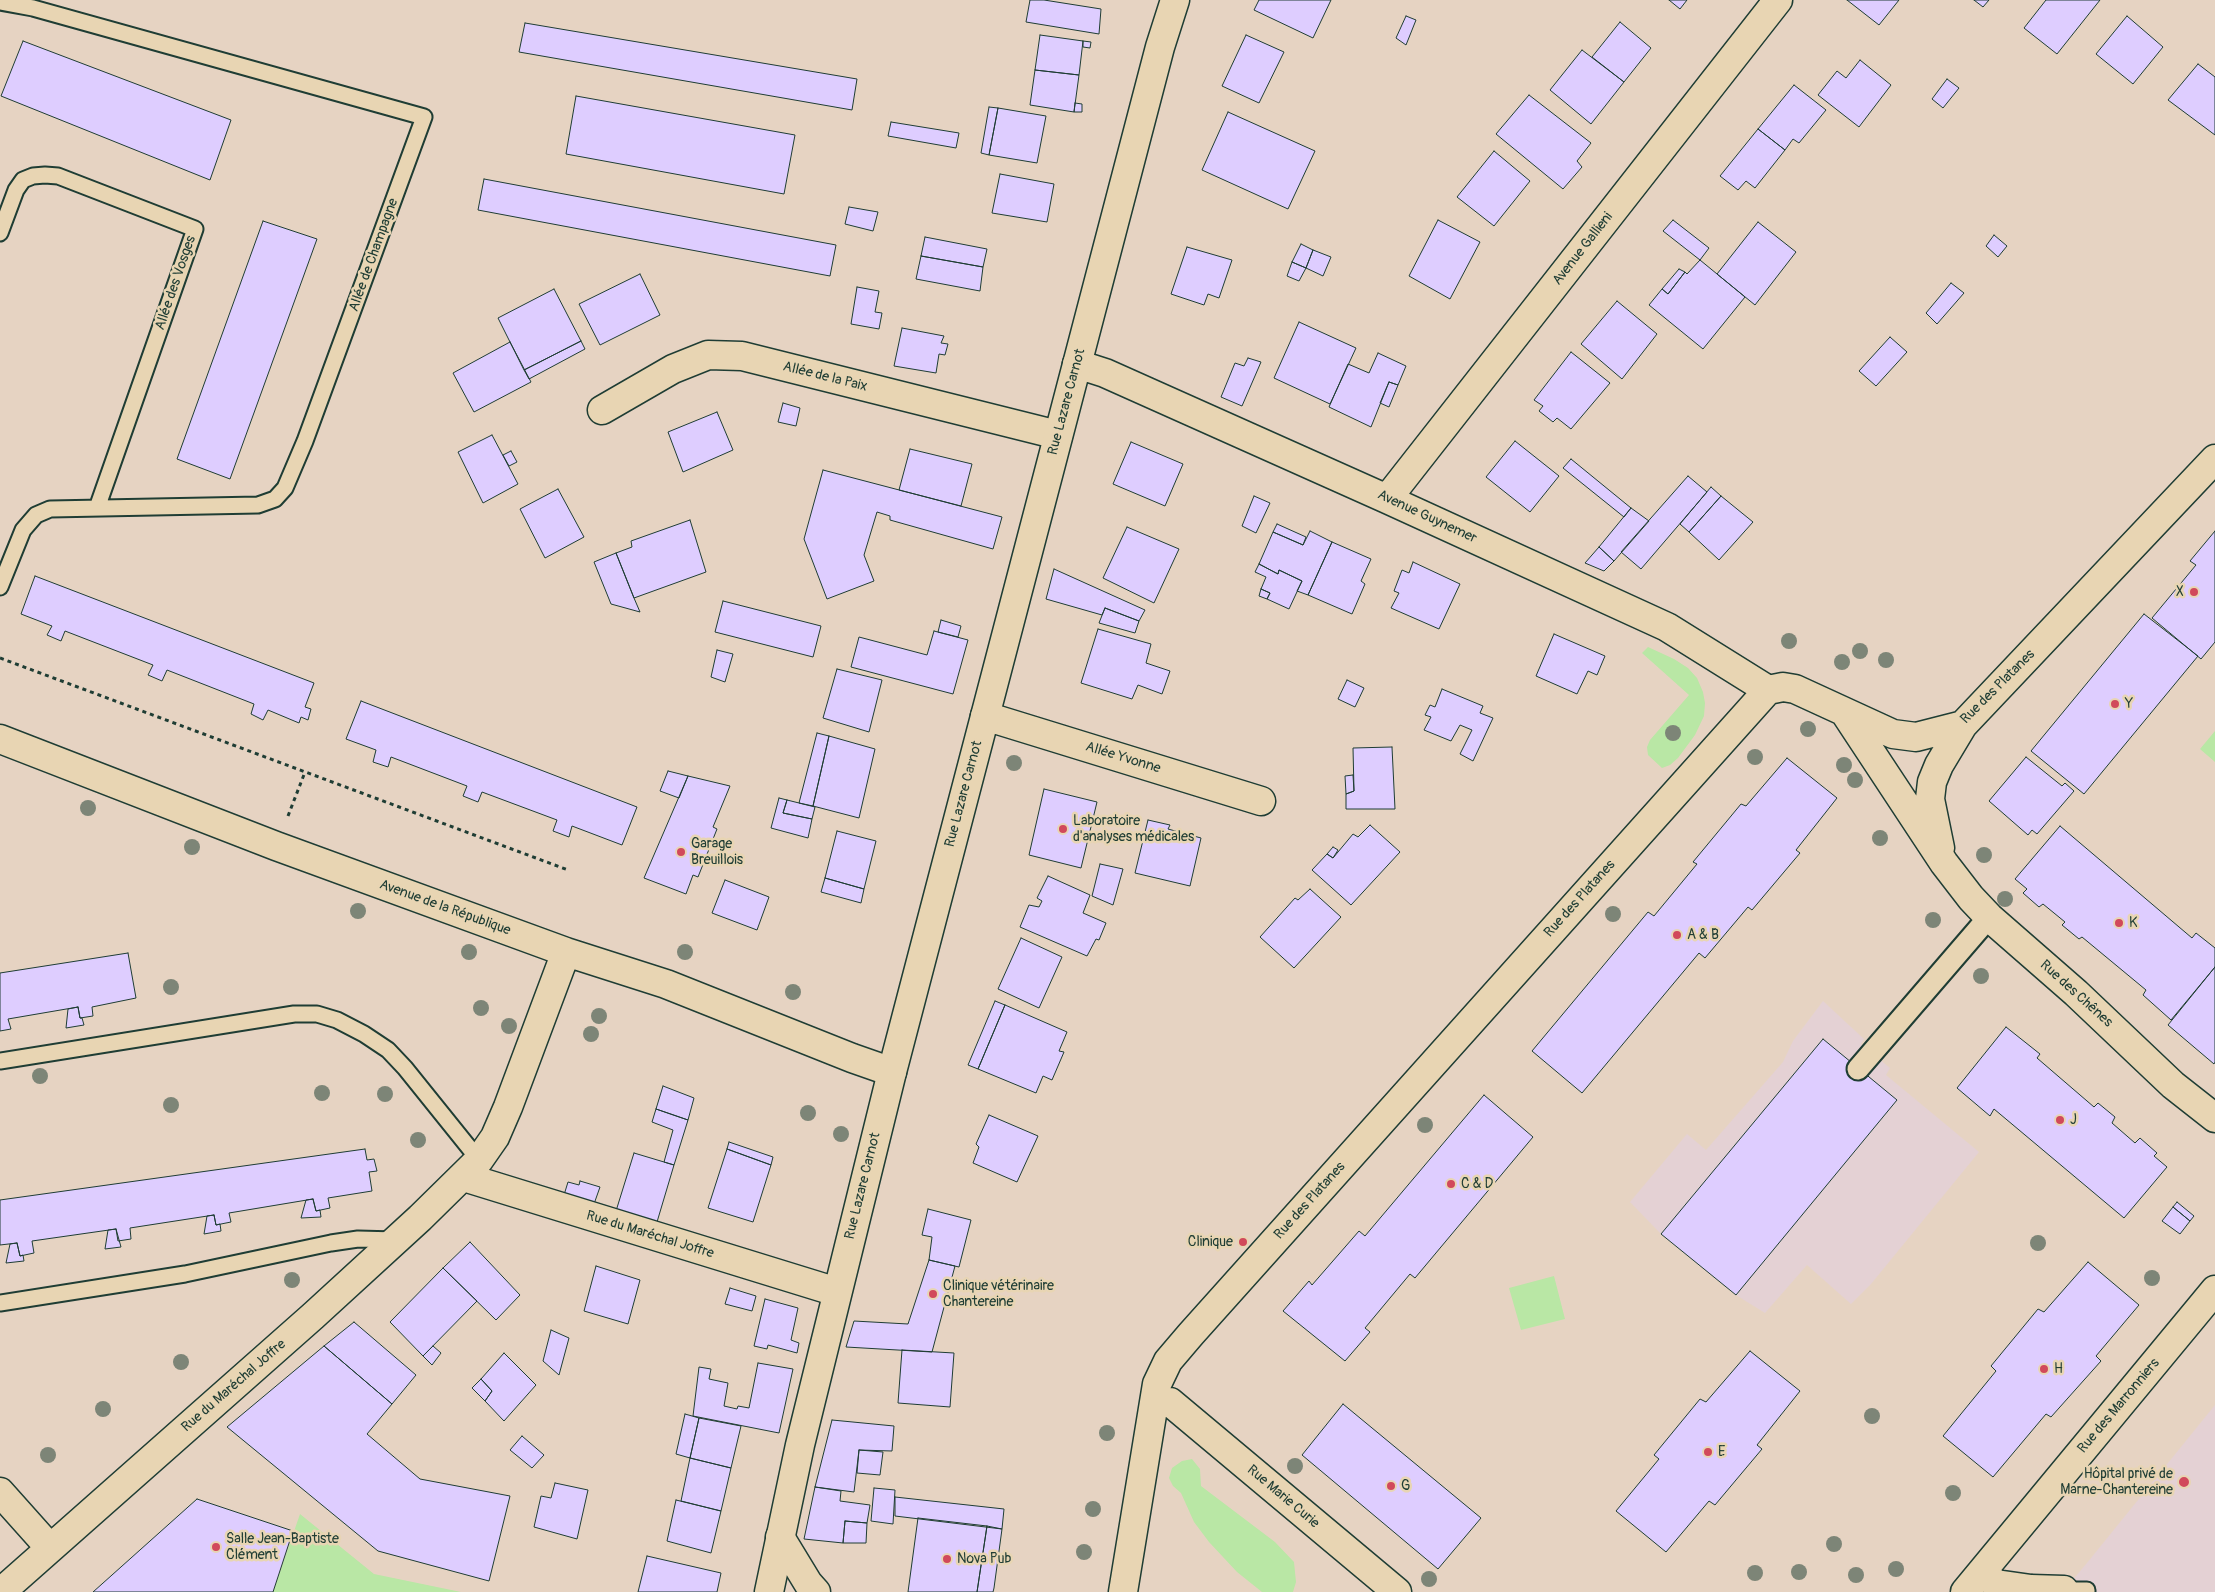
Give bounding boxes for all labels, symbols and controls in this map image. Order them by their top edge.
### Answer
street label: Allée de Champagne [346,196,402,314]
street label: Avenue Gallieni [1549,209,1617,289]
street label: Allée des Vosges [152,234,200,332]
street label: Rue Lazare Carnot [1045,347,1089,457]
street label: Allée de la Paix [781,358,869,396]
street label: Avenue Guynemer [1375,487,1479,547]
place label: X [2176,584,2184,600]
marker: X [2188,586,2200,598]
street label: Rue des Platanes [1957,646,2039,728]
place label: Y [2125,696,2133,712]
marker: Y [2109,698,2121,710]
street label: Rue Lazare Carnot [942,739,986,849]
street label: Allée Yvonne [1083,739,1163,777]
place label: Laboratoire d'analyses médicales [1073,813,1194,846]
marker: Laboratoire d'analyses médicales [1057,823,1069,835]
place label: Garage Breuillois [691,836,743,869]
marker: Garage Breuillois [675,846,687,858]
street label: Rue des Platanes [1541,857,1619,941]
street label: Avenue de la République [377,876,513,940]
place label: K [2129,915,2137,931]
marker: K [2113,917,2125,929]
place label: A & B [1687,927,1719,943]
marker: A & B [1671,929,1683,941]
street label: Rue des Chênes [2036,957,2116,1031]
place label: J [2070,1112,2077,1128]
marker: J [2054,1114,2066,1126]
street label: Rue Lazare Carnot [842,1131,884,1241]
street label: Rue des Platanes [1271,1159,1349,1243]
place label: C & D [1461,1176,1493,1192]
marker: C & D [1445,1178,1457,1190]
street label: Rue du Maréchal Joffre [584,1208,716,1262]
place label: Clinique [1188,1234,1233,1250]
marker: Clinique [1237,1236,1249,1248]
place label: Clinique vétérinaire Chantereine [943,1278,1054,1310]
marker: Clinique vétérinaire Chantereine [927,1288,939,1300]
street label: Rue du Maréchal Joffre [178,1336,290,1436]
street label: Rue des Marronniers [2074,1355,2164,1457]
place label: H [2054,1361,2063,1377]
marker: H [2038,1363,2050,1375]
place label: E [1718,1444,1725,1460]
marker: E [1702,1446,1714,1458]
street label: Rue Marie Curie [1243,1462,1323,1532]
place label: Hôpital privé de Marne-Chantereine [2060,1466,2173,1498]
marker: Hôpital privé de Marne-Chantereine [2177,1475,2191,1489]
place label: G [1401,1478,1410,1494]
marker: G [1385,1480,1397,1492]
place label: Salle Jean-Baptiste Clément [226,1531,339,1564]
marker: Salle Jean-Baptiste Clément [210,1541,222,1553]
place label: Nova Pub [957,1551,1011,1567]
marker: Nova Pub [941,1553,953,1565]

